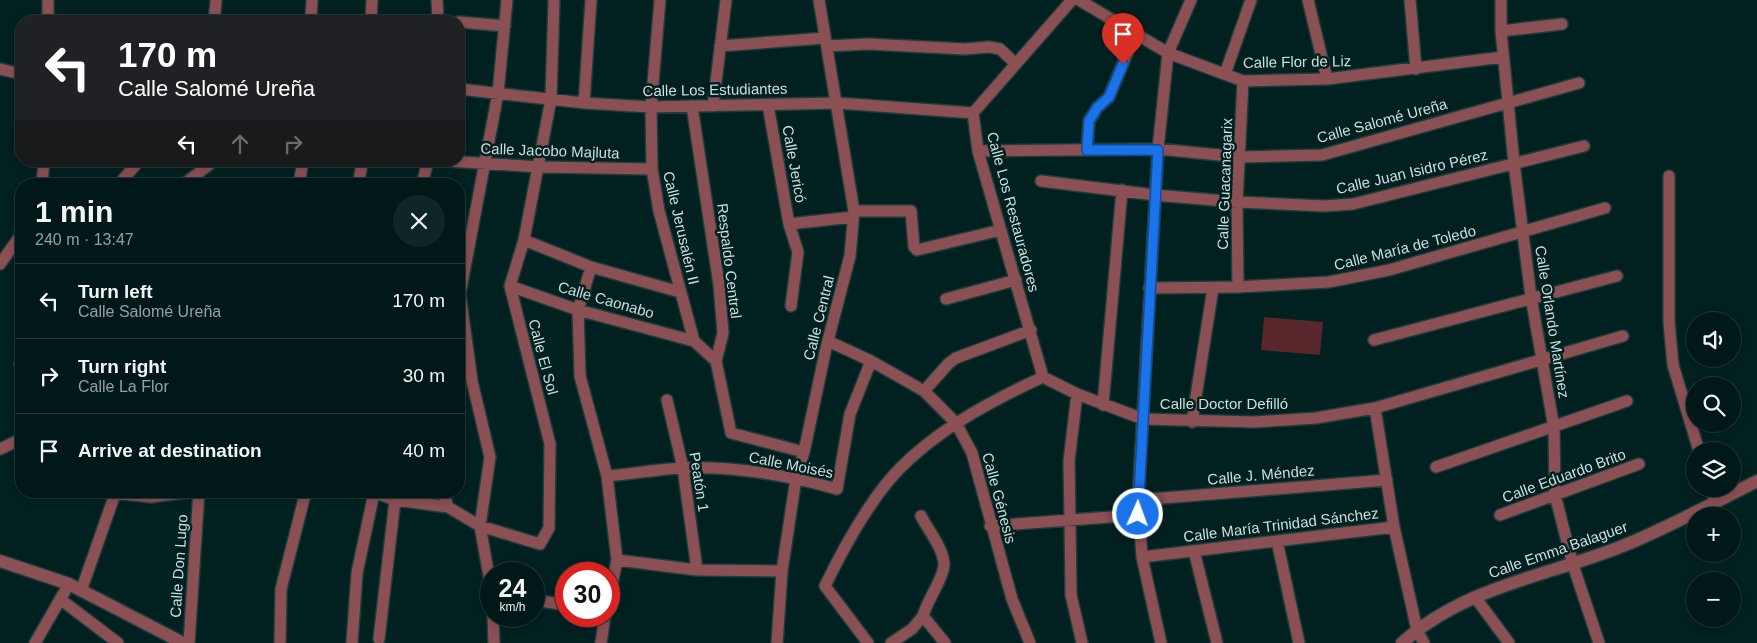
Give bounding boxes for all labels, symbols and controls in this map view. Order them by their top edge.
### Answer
pin [1102,13,1144,64]
icon: arrive [1109,20,1137,48]
icon: left [35,35,100,100]
text: 170 m [118,35,217,74]
street label: Calle Flor de Liz [1243,52,1351,71]
text: Calle Salomé Ureña [118,76,315,101]
street label: Calle Los Estudiantes [642,80,788,99]
street label: Calle Salomé Ureña [1315,95,1450,146]
street label: Calle Guacanagarix [1214,117,1235,250]
street label: Calle Jericó [779,124,810,204]
icon: left [173,130,201,158]
icon: ahead [226,130,254,158]
icon: right [279,130,307,158]
street label: Calle Los Restauradores [984,130,1043,294]
street label: Calle Jacobo Majluta [480,140,621,161]
street label: Calle Juan Isidro Pérez [1334,146,1489,197]
street label: Calle Jerusalén II [660,170,703,286]
text: 1 min [35,195,113,228]
button: close [393,195,445,247]
street label: Respaldo Central [714,202,745,319]
street label: Calle María de Toledo [1332,222,1478,273]
text: 240 m · 13:47 [35,231,134,248]
street label: Calle Orlando Martínez [1532,244,1573,399]
street label: Calle Central [800,274,837,362]
street label: Calle Caonabo [556,278,656,321]
text: Turn left [78,281,153,302]
icon: left [35,287,63,315]
text: 170 m [392,290,445,311]
text: Calle Salomé Ureña [78,303,221,320]
map controls [1686,312,1741,627]
button: sound [1686,312,1741,367]
street label: Calle El Sol [525,317,562,397]
text: Turn right [78,356,166,377]
icon: right [35,362,63,390]
text: 30 m [403,365,445,386]
button: search [1686,377,1741,432]
text: Calle La Flor [78,378,169,395]
street label: Calle Doctor Defilló [1160,395,1288,412]
icon: arrive [35,437,63,465]
text: Arrive at destination [78,440,262,461]
text: 40 m [403,440,445,461]
button: layers [1686,442,1741,497]
street label: Calle Eduardo Brito [1500,445,1628,506]
street label: Calle Moisés [747,448,835,481]
street label: Peatón 1 [686,451,713,513]
street label: Calle Génesis [979,451,1020,545]
street label: Calle J. Méndez [1207,461,1315,488]
position arrow [1111,487,1163,539]
street label: Calle María Trinidad Sánchez [1182,504,1380,545]
button: + [1686,507,1741,562]
street label: Calle Don Lugo [166,514,191,618]
street label: Calle Emma Balaguer [1486,518,1630,581]
speed limit sign: 30 [555,562,620,627]
button: − [1686,572,1741,627]
text: 24 [499,574,526,602]
text: km/h [499,600,526,614]

